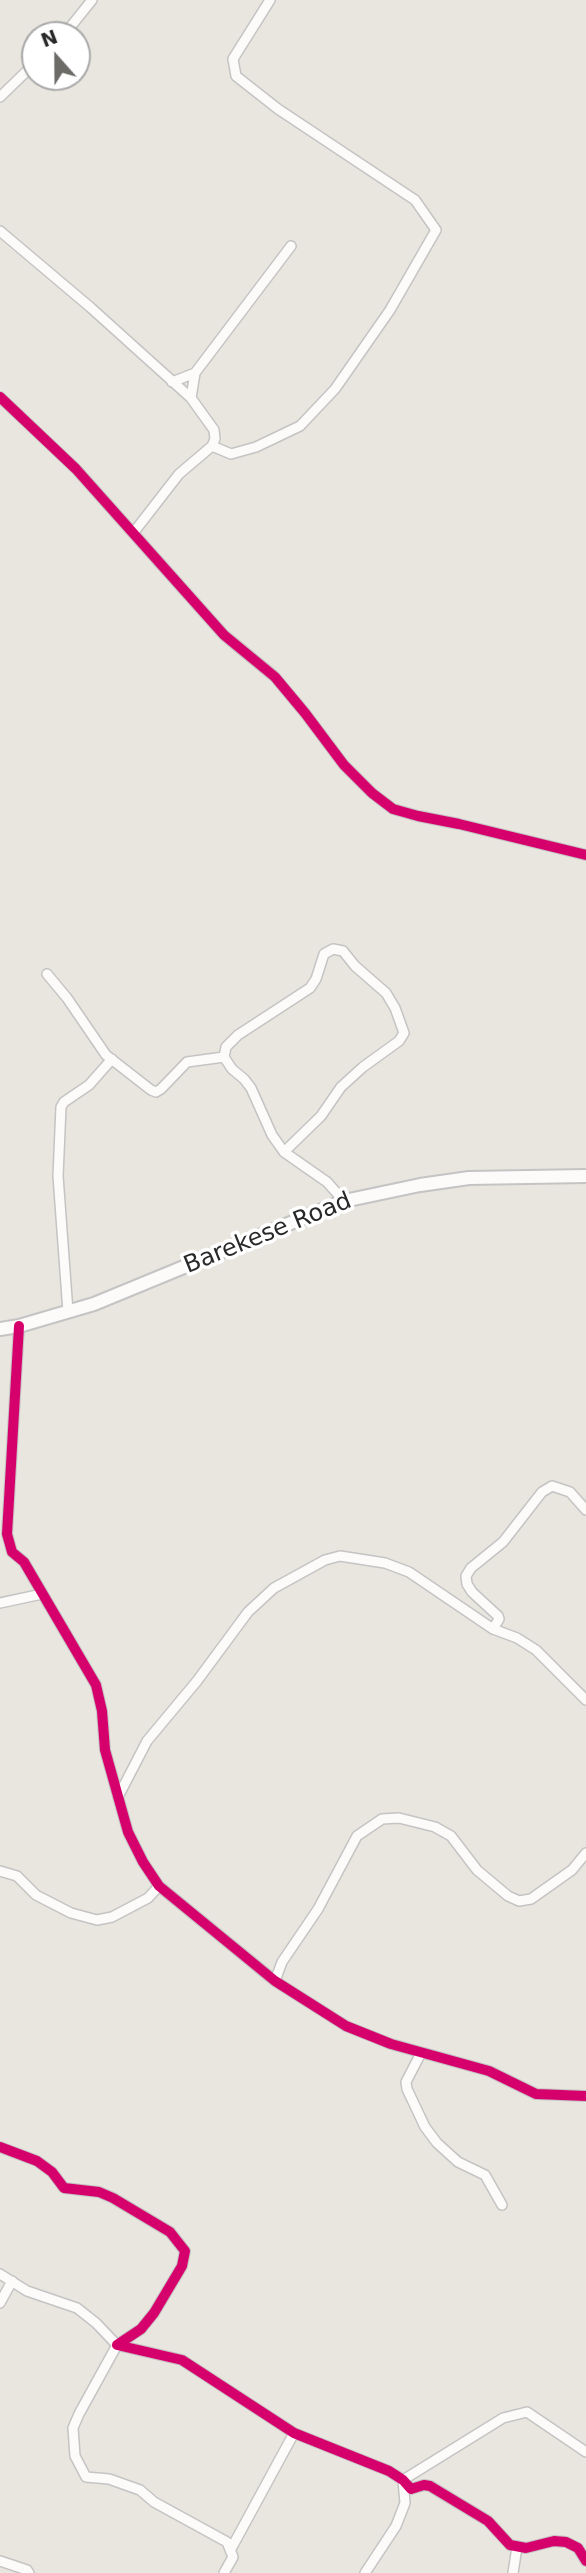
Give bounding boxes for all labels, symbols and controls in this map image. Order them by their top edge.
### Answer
north arrow [21,21,91,91]
text: N [38,25,61,51]
street label: Barekese Road [180,1187,356,1281]

